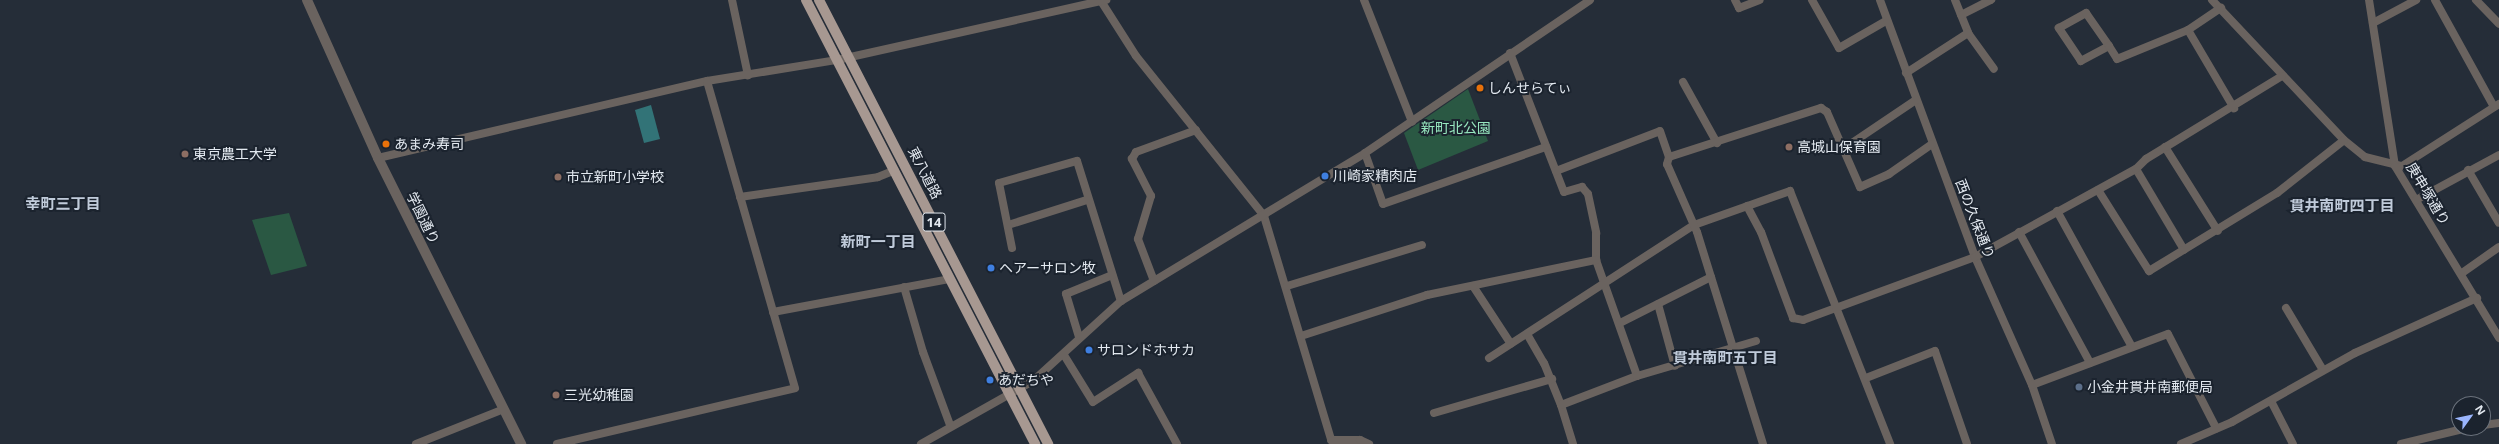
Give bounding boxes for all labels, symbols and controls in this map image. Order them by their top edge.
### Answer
place label: しんせらてぃ [1488,80,1572,96]
marker: しんせらてぃ [1475,83,1485,93]
park label: 新町北公園 [1421,120,1491,136]
place label: あまみ寿司 [394,136,464,152]
marker: あまみ寿司 [381,139,391,149]
place label: 高城山保育園 [1797,139,1881,155]
marker: 高城山保育園 [1784,142,1794,152]
street label: 東八道路 [905,144,945,202]
place label: 東京農工大学 [193,146,277,162]
marker: 東京農工大学 [180,149,190,159]
street label: 庚申塚通り [2403,160,2453,228]
place label: 川崎家精肉店 [1333,168,1417,184]
place label: 市立新町小学校 [566,169,664,185]
marker: 川崎家精肉店 [1320,171,1330,181]
marker: 市立新町小学校 [553,172,563,182]
street label: 西の久保通り [1952,177,1998,261]
street label: 学園通り [403,189,443,247]
district label: 幸町三丁目 [26,195,100,213]
district label: 貫井南町四丁目 [2290,197,2394,215]
road number: 14 [922,211,946,233]
district label: 新町一丁目 [841,233,915,251]
place label: ヘアーサロン牧 [999,260,1096,276]
marker: ヘアーサロン牧 [986,263,996,273]
place label: サロンドホサカ [1097,342,1195,358]
marker: サロンドホサカ [1084,345,1094,355]
district label: 貫井南町五丁目 [1673,349,1777,367]
place label: あだちや [998,372,1054,388]
marker: あだちや [985,375,995,385]
place label: 小金井貫井南郵便局 [2087,379,2213,395]
marker: 小金井貫井南郵便局 [2074,382,2084,392]
place label: 三光幼稚園 [564,387,634,403]
marker: 三光幼稚園 [551,390,561,400]
north arrow [2451,396,2491,436]
text: N [2472,402,2489,418]

